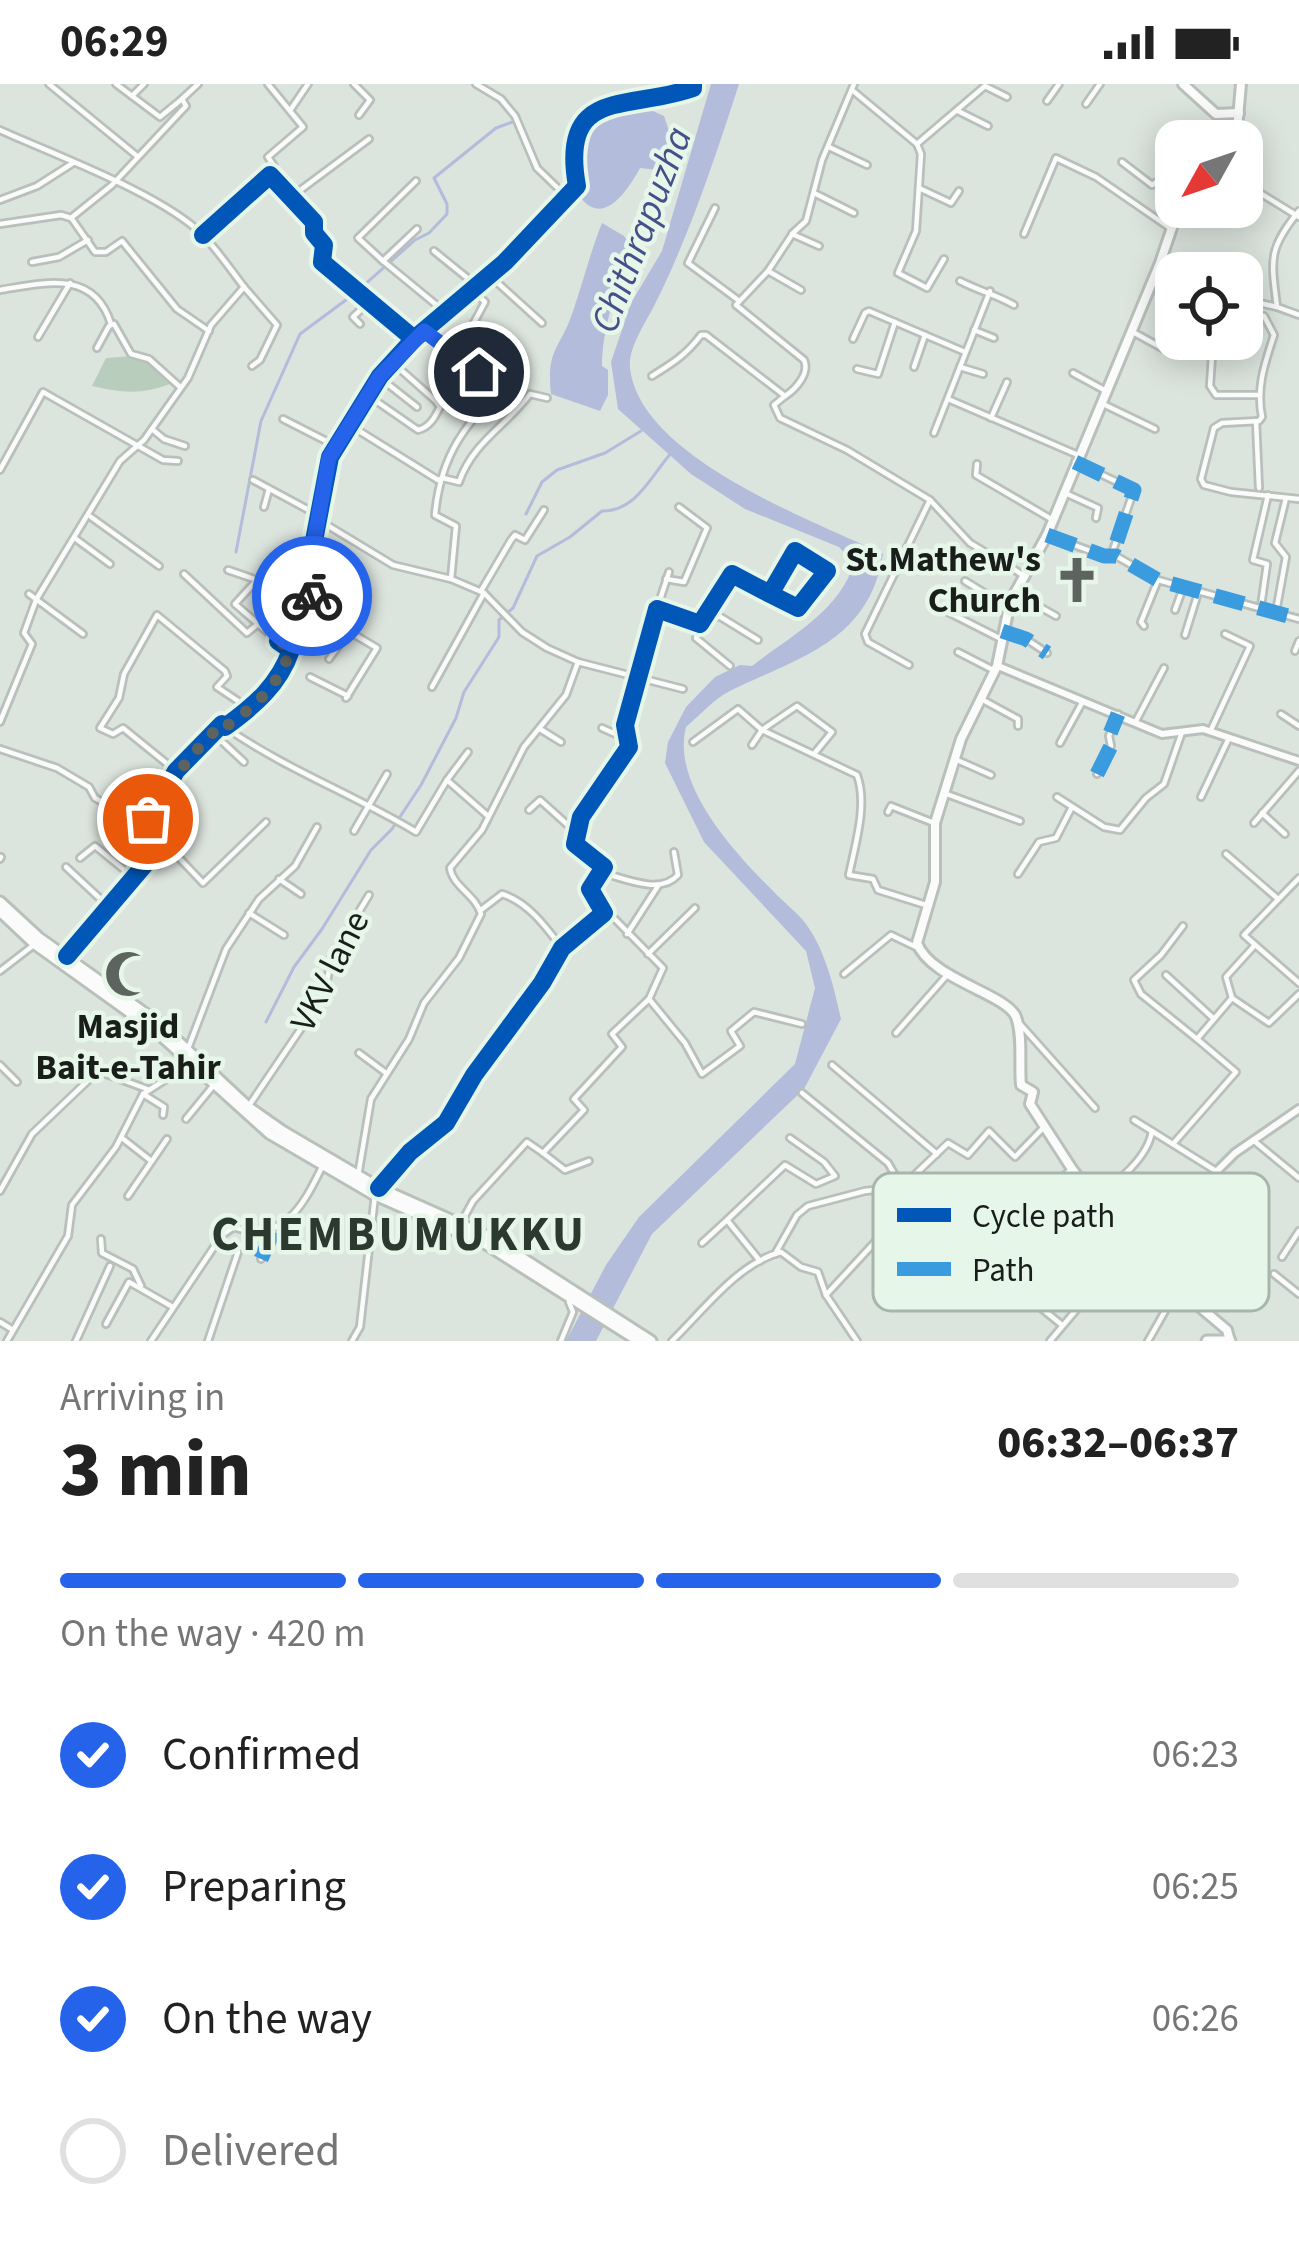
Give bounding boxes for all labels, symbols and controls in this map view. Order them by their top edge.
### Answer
text: 06:29 [60,10,169,74]
water label: Chithrapuzha [577,119,707,341]
north arrow [1155,120,1263,228]
map controls [1155,120,1263,360]
button: locate [1155,252,1263,360]
pin [428,321,530,423]
icon: home [446,339,512,405]
place label: St.Mathew's Church [845,534,1041,626]
courier [252,536,372,656]
church icon: St.Mathew's Church [1052,555,1102,605]
icon: bike [279,563,345,629]
pin [97,768,199,870]
icon: bag [115,786,181,852]
street label: VKV lane [278,902,382,1040]
mosque icon: Masjid Bait-e-Tahir [103,949,153,999]
place label: Masjid Bait-e-Tahir [35,1001,221,1093]
legend [873,1173,1269,1311]
text: Cycle path [972,1193,1115,1240]
district label: CHEMBUMUKKU [211,1201,587,1269]
text: Path [972,1247,1035,1294]
text: Arriving in [60,1370,225,1426]
text: 06:32–06:37 [997,1411,1239,1475]
text: 3 min [60,1415,252,1526]
text: On the way · 420 m [60,1606,366,1662]
icon: check [60,1722,126,1788]
text: Confirmed [162,1723,361,1787]
text: 06:23 [1152,1727,1239,1783]
icon: check [60,1854,126,1920]
text: Preparing [162,1855,346,1919]
text: 06:25 [1152,1859,1239,1915]
icon: check [60,1986,126,2052]
text: On the way [162,1987,372,2051]
text: 06:26 [1152,1991,1239,2047]
text: Delivered [162,2119,340,2183]

